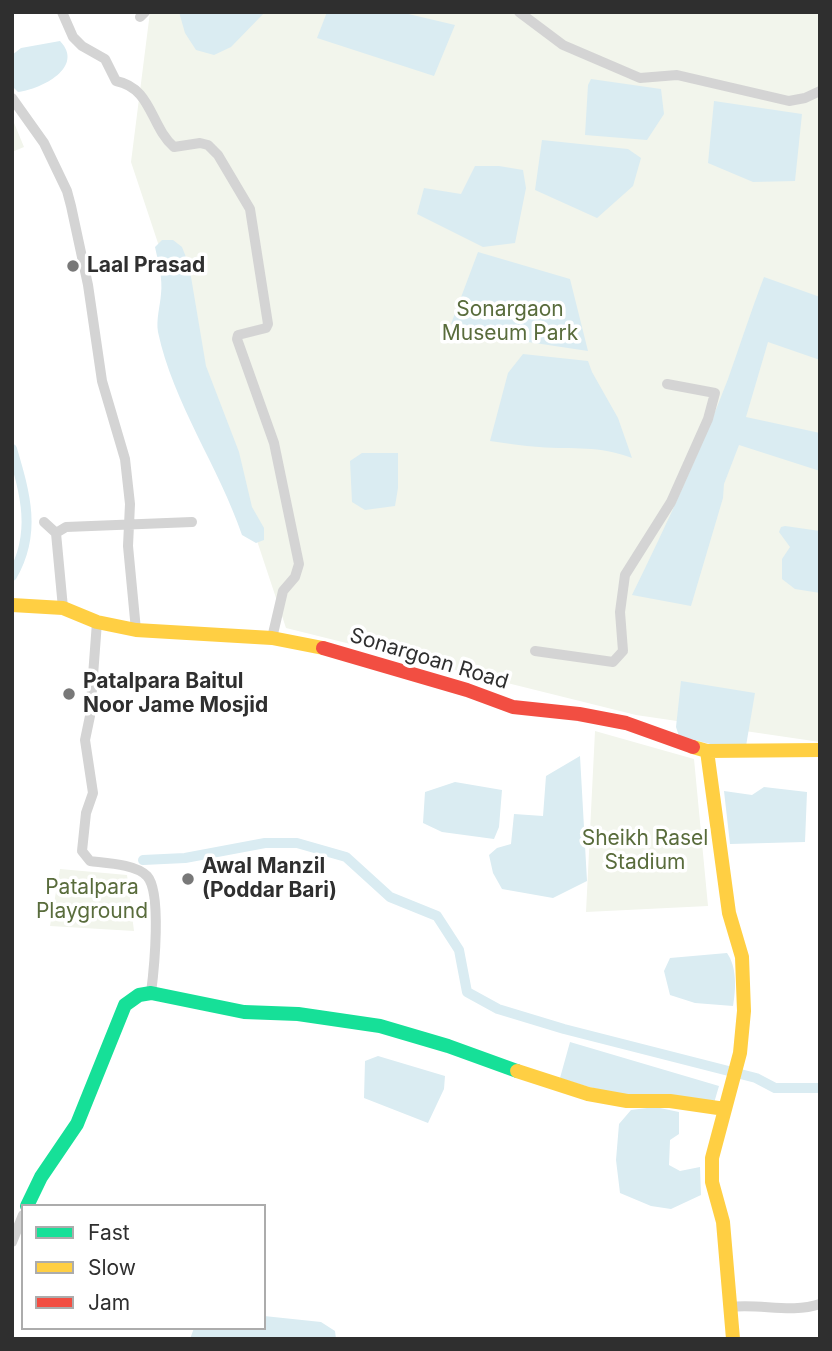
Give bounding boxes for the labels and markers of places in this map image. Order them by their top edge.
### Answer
place label: Laal Prasad [87,253,205,279]
marker: Laal Prasad [65,258,81,274]
place label: Patalpara Baitul Noor Jame Mosjid [83,669,268,719]
marker: Patalpara Baitul Noor Jame Mosjid [61,686,77,702]
place label: Awal Manzil (Poddar Bari) [202,854,337,904]
marker: Awal Manzil (Poddar Bari) [180,871,196,887]

